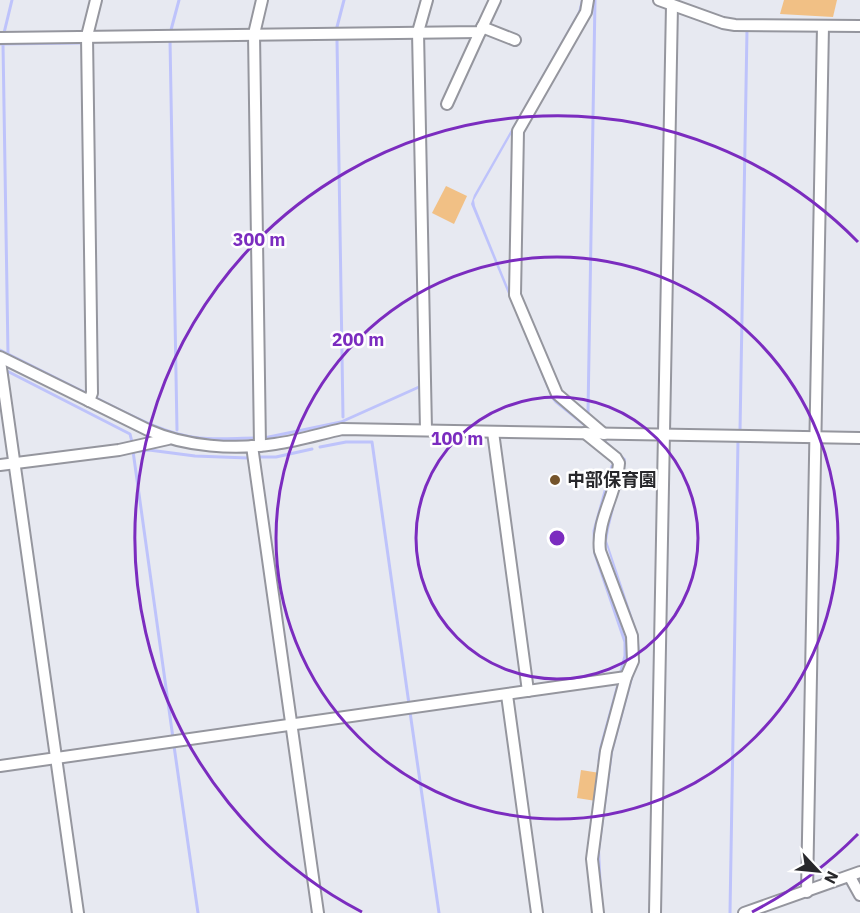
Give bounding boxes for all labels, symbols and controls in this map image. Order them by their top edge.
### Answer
text: 300 m [233,228,285,251]
text: 200 m [332,328,384,351]
text: 100 m [431,427,483,450]
place label: 中部保育園 [567,468,657,491]
marker: 中部保育園 [548,473,562,487]
centre of rings [547,528,567,548]
north arrow [788,841,848,901]
text: N [820,868,843,887]

